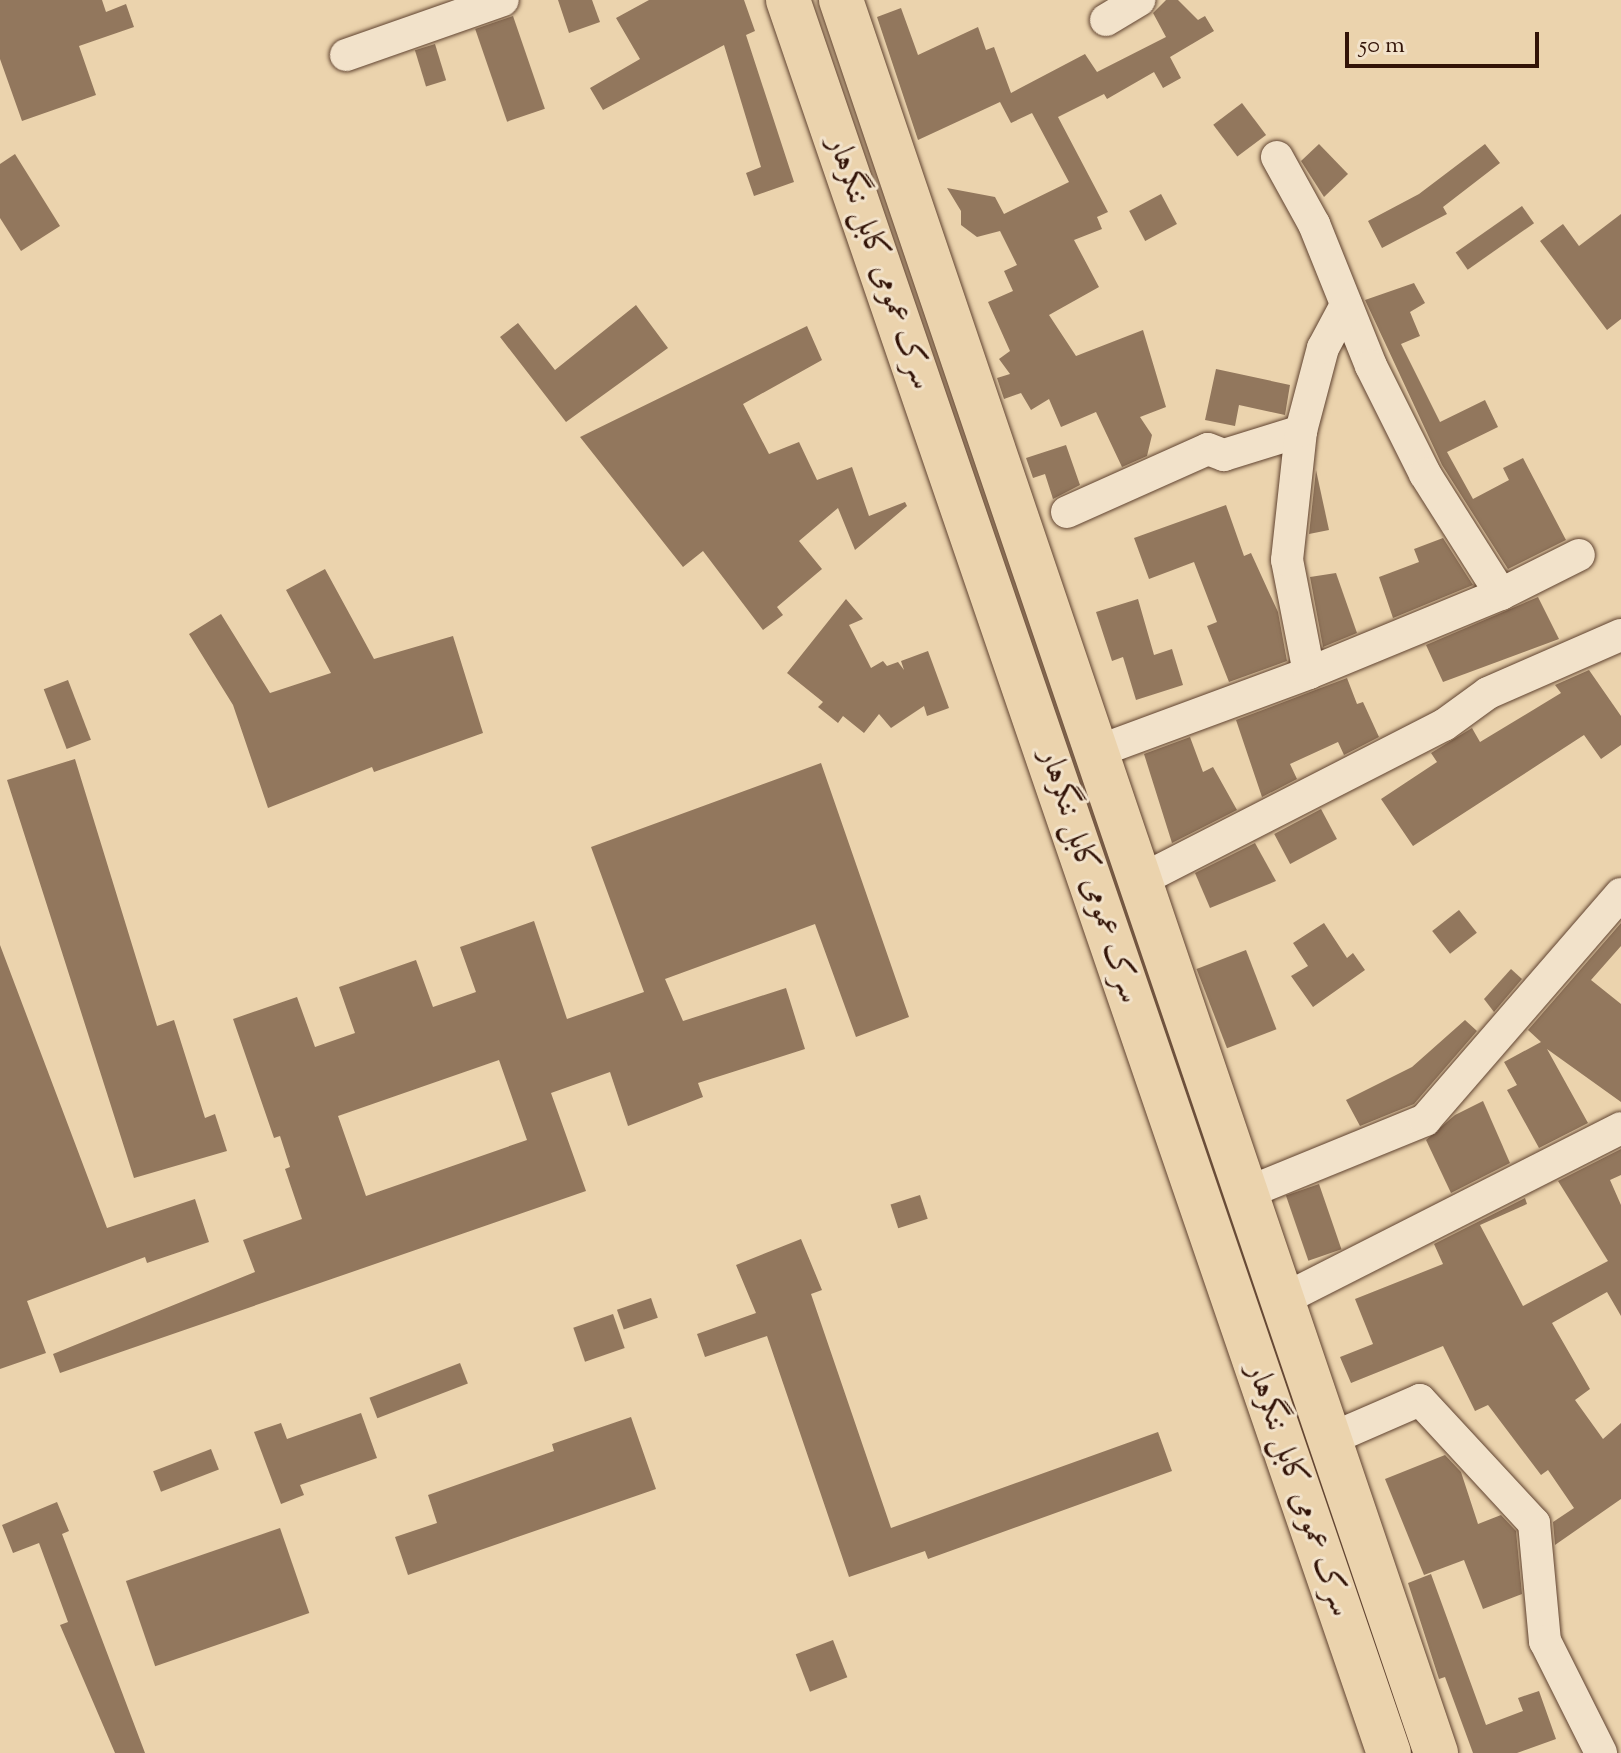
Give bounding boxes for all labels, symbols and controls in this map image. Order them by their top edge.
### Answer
scale bar [1349,16,1543,66]
text: 50 m [1359,29,1405,63]
street label: سرک عمومی کابل ننگرهار [818,131,940,395]
street label: سرک عمومی کابل ننگرهار [1030,744,1148,1008]
street label: سرک عمومی کابل ننگرهار [1237,1358,1359,1622]

